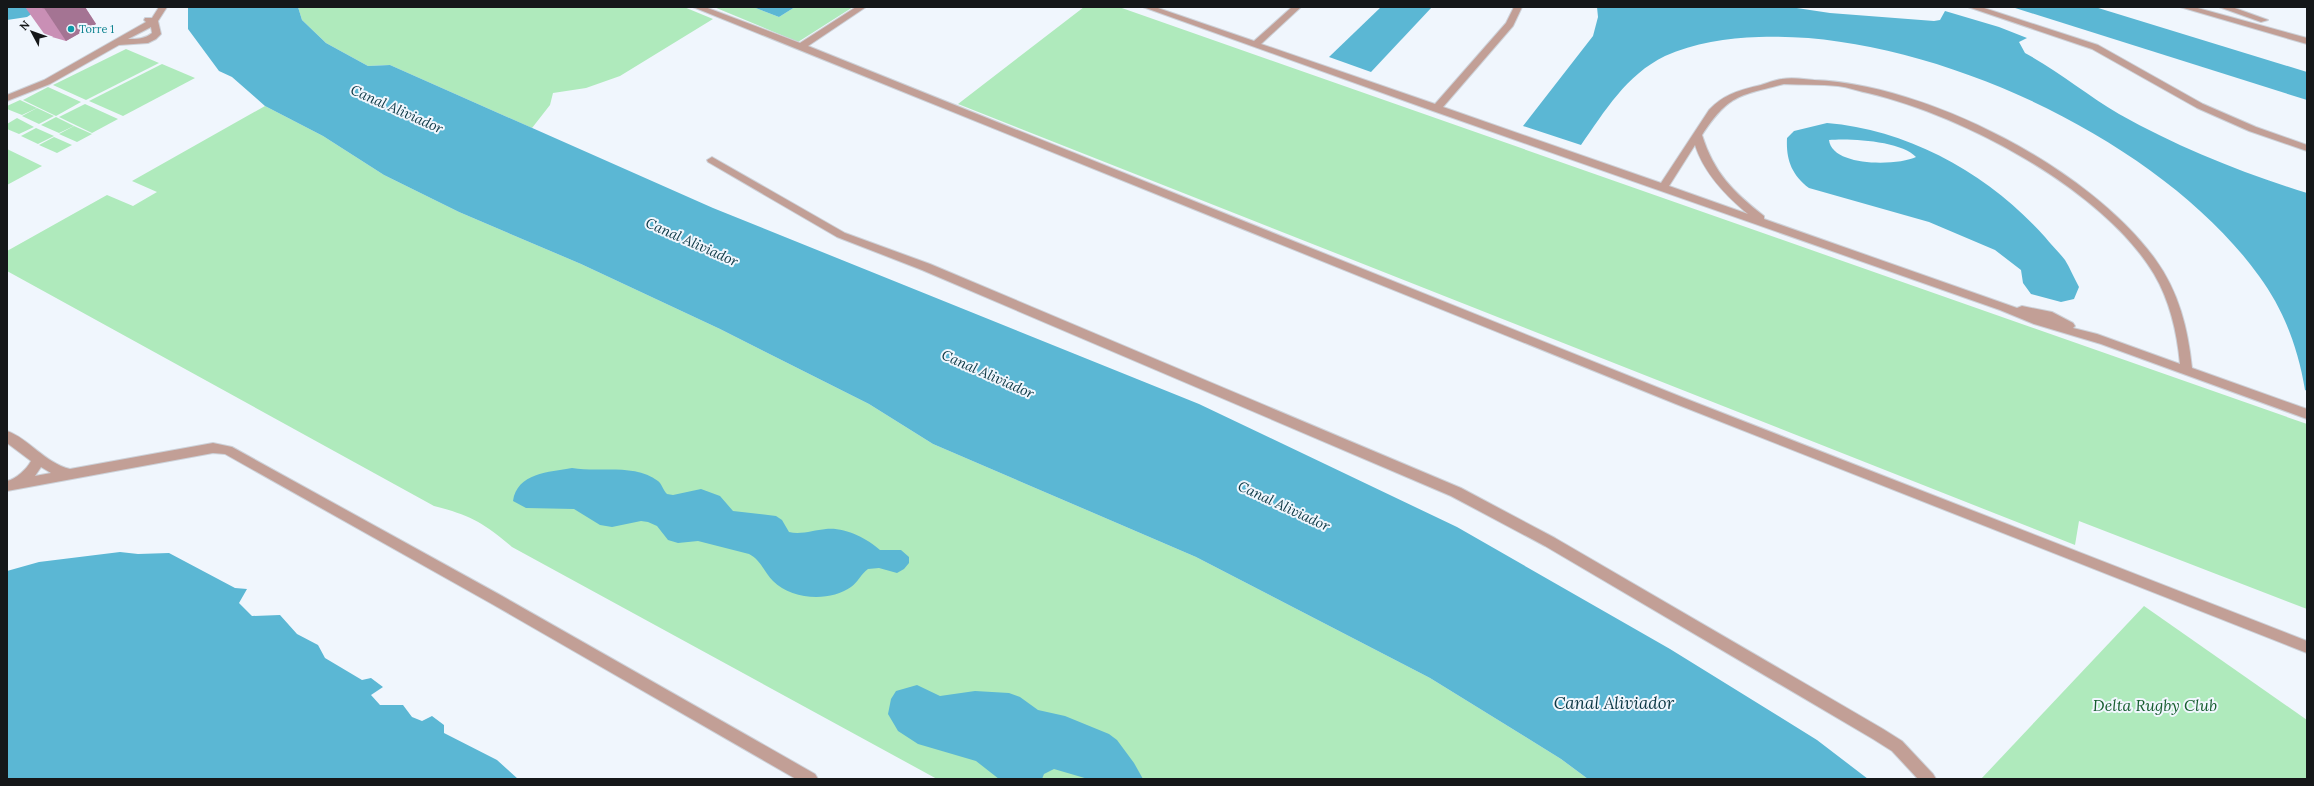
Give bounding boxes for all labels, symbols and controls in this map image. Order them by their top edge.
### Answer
north arrow [12,12,52,52]
text: N [16,17,33,33]
place label: Torre 1 [79,22,114,36]
marker: Torre 1 [66,24,76,34]
water label: Canal Aliviador [348,81,447,138]
water label: Canal Aliviador [643,214,742,271]
water label: Canal Aliviador [939,346,1038,403]
water label: Canal Aliviador [1235,477,1333,535]
water label: Canal Aliviador [1554,692,1675,714]
park label: Delta Rugby Club [2093,695,2217,715]

